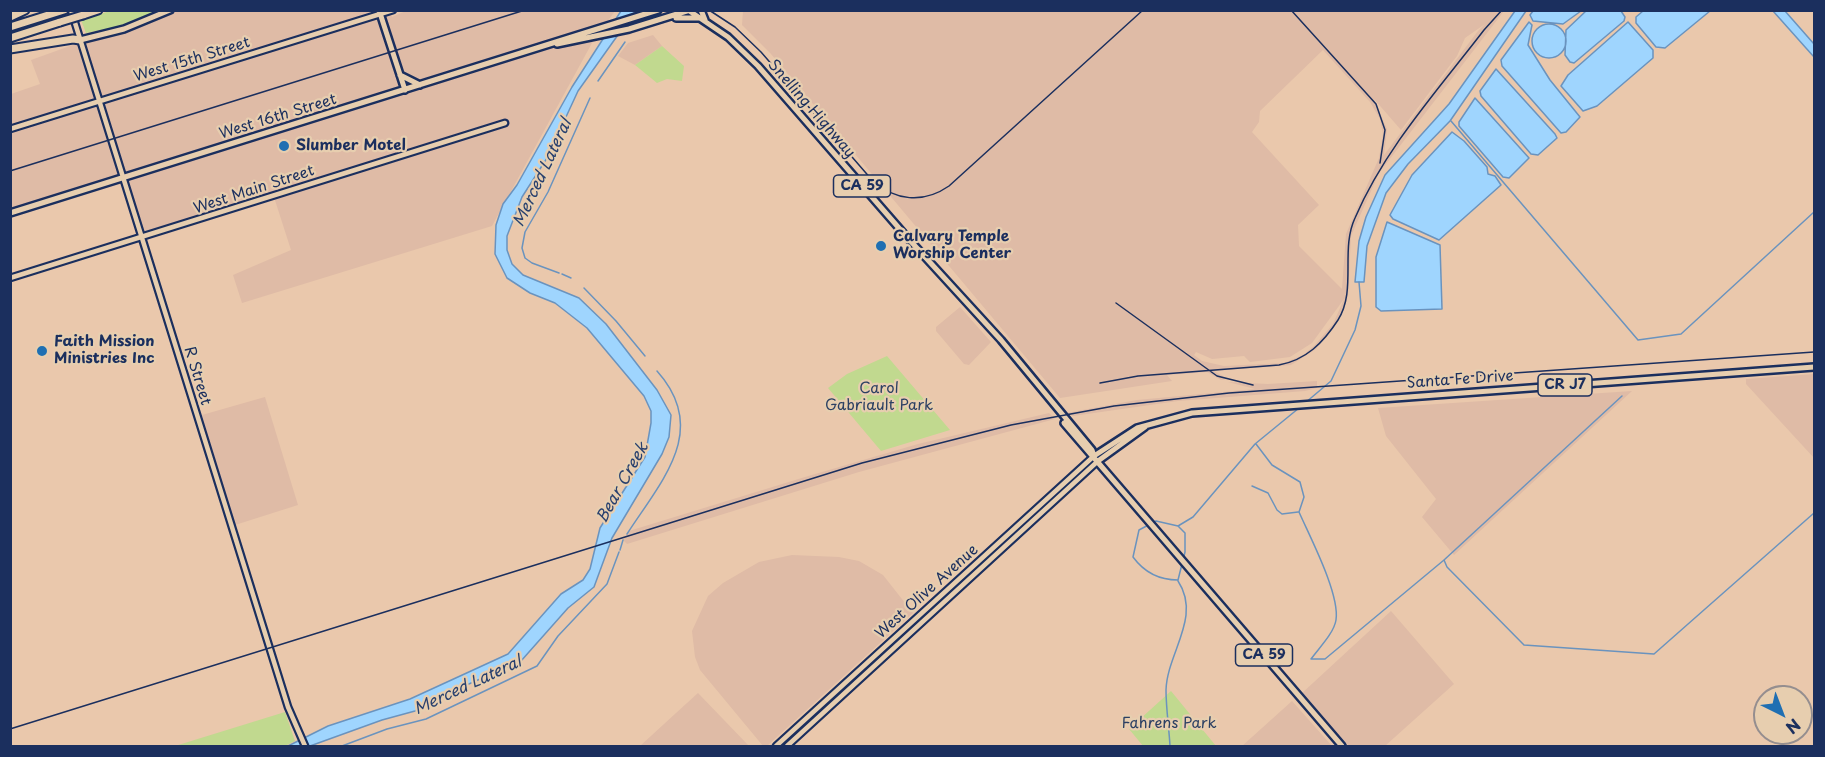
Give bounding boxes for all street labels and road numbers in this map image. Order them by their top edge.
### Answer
street label: West 15th Street [132,34,252,86]
street label: Snelling Highway [763,56,859,162]
street label: West 16th Street [217,91,339,143]
street label: West Main Street [191,162,317,218]
road number: CA 59 [834,175,890,197]
street label: R Street [180,344,214,408]
street label: Santa Fe Drive [1406,367,1514,393]
road number: CR J7 [1538,374,1592,396]
street label: West Olive Avenue [872,541,982,643]
road number: CA 59 [1236,644,1292,666]

